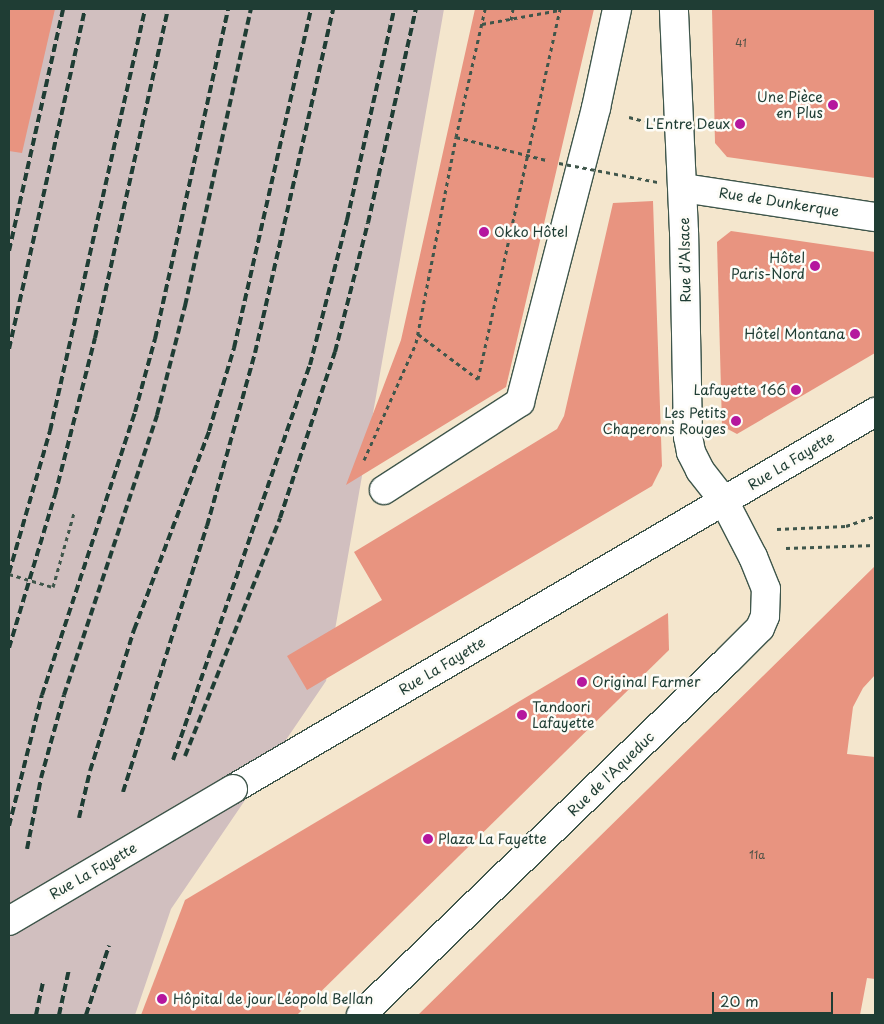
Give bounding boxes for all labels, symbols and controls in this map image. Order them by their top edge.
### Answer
house number: 41 [735,36,747,50]
place label: Une Pièce en Plus [757,89,823,121]
marker: Une Pièce en Plus [827,99,839,111]
place label: L'Entre Deux [645,116,730,132]
marker: L'Entre Deux [734,118,746,130]
street label: Rue de Dunkerque [716,184,842,220]
street label: Rue d'Alsace [676,217,694,303]
place label: Okko Hôtel [494,224,570,240]
marker: Okko Hôtel [478,226,490,238]
place label: Hôtel Paris-Nord [731,250,805,282]
marker: Hôtel Paris-Nord [809,260,821,272]
place label: Hôtel Montana [744,326,845,342]
marker: Hôtel Montana [849,328,861,340]
place label: Lafayette 166 [693,382,786,398]
marker: Lafayette 166 [790,384,802,396]
place label: Les Petits Chaperons Rouges [603,405,726,438]
marker: Les Petits Chaperons Rouges [730,415,742,427]
street label: Rue La Fayette [743,428,839,494]
street label: Rue La Fayette [394,633,490,699]
place label: Original Farmer [592,674,701,690]
marker: Original Farmer [576,676,588,688]
place label: Tandoori Lafayette [532,699,594,732]
marker: Tandoori Lafayette [516,709,528,721]
street label: Rue de l'Aqueduc [563,728,659,820]
place label: Plaza La Fayette [438,831,550,847]
marker: Plaza La Fayette [422,833,434,845]
street label: Rue La Fayette [45,838,141,904]
house number: 11a [749,848,765,862]
scale bar [714,982,835,1014]
text: 20 m [720,989,759,1012]
place label: Hôpital de jour Léopold Bellan [173,991,377,1007]
marker: Hôpital de jour Léopold Bellan [155,992,169,1006]

